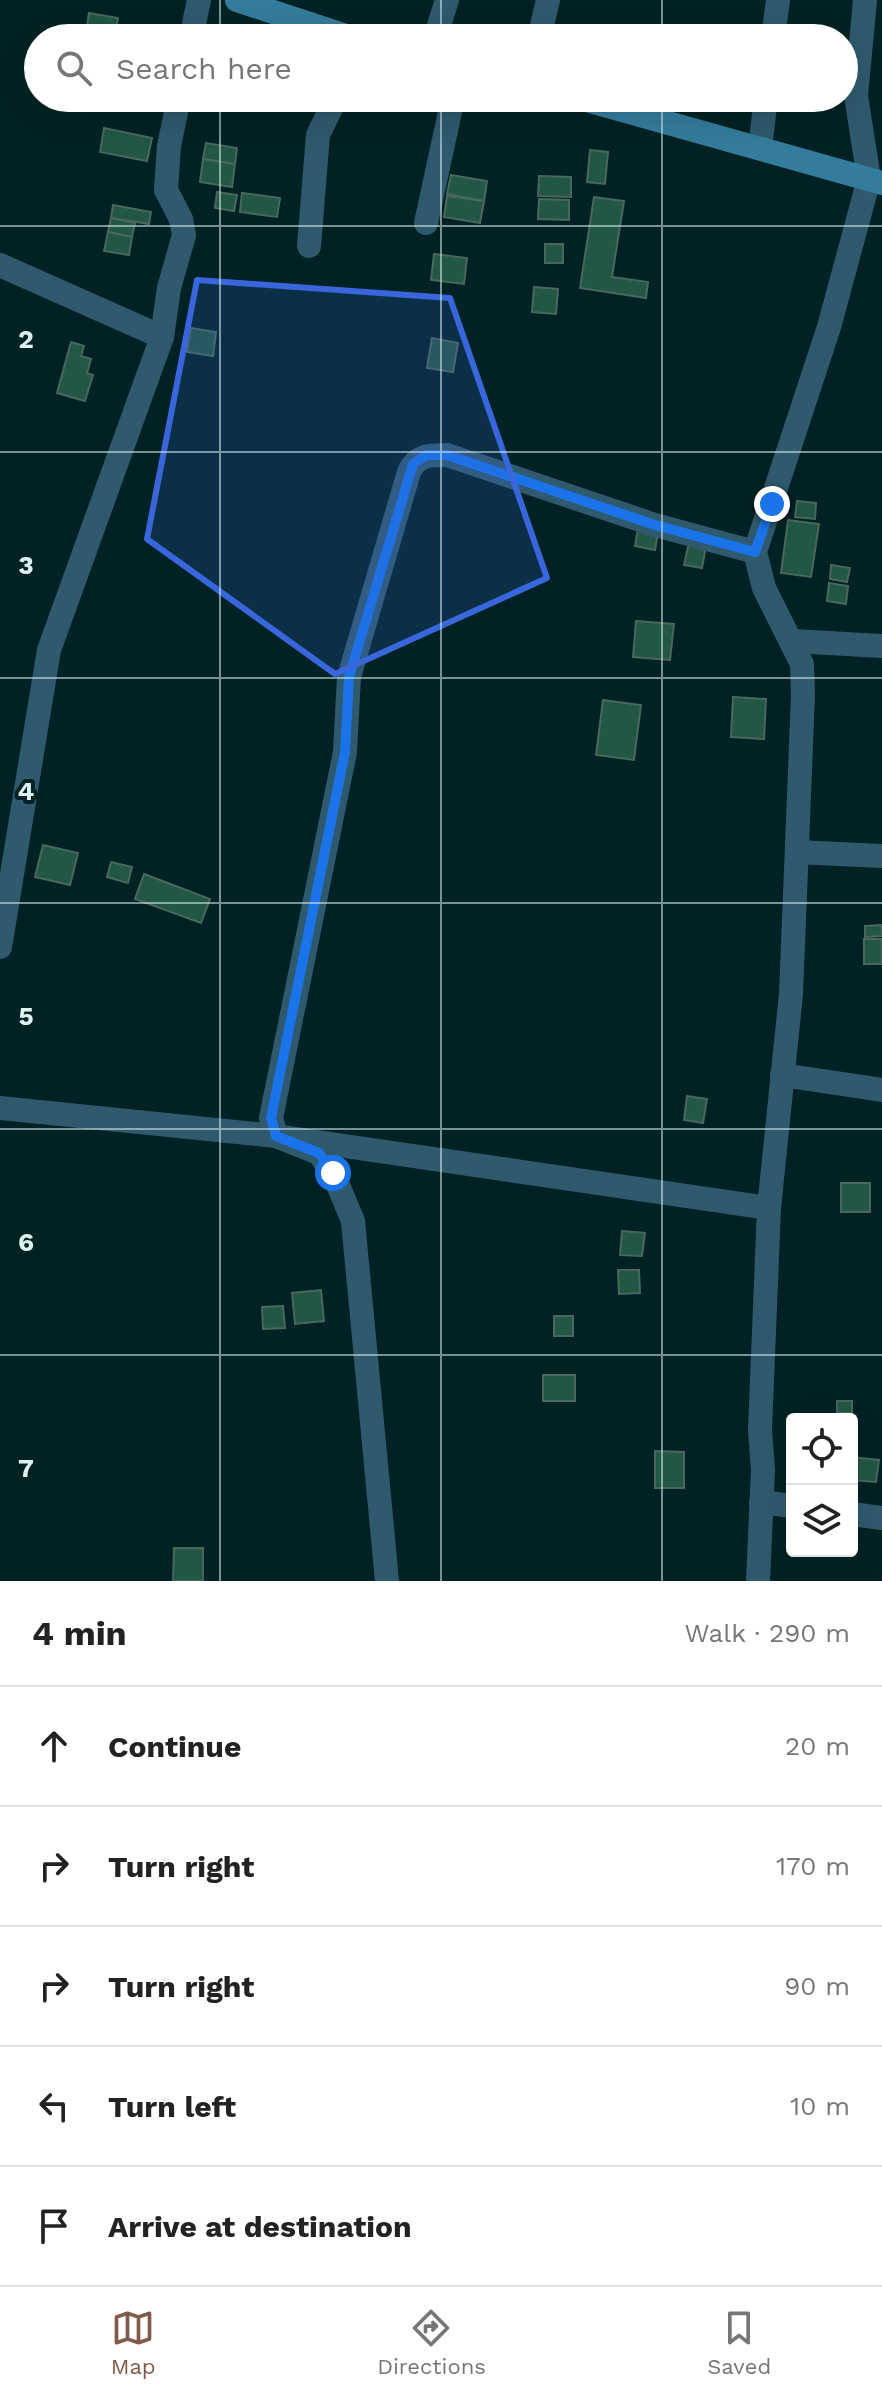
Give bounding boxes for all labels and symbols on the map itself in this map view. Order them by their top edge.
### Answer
text: 2 [18,324,34,354]
route end [754,486,790,522]
text: 3 [18,550,34,580]
text: 4 [18,776,35,806]
text: 5 [18,1001,34,1031]
route start [315,1155,351,1191]
text: 6 [18,1227,34,1257]
text: 7 [18,1453,34,1483]

